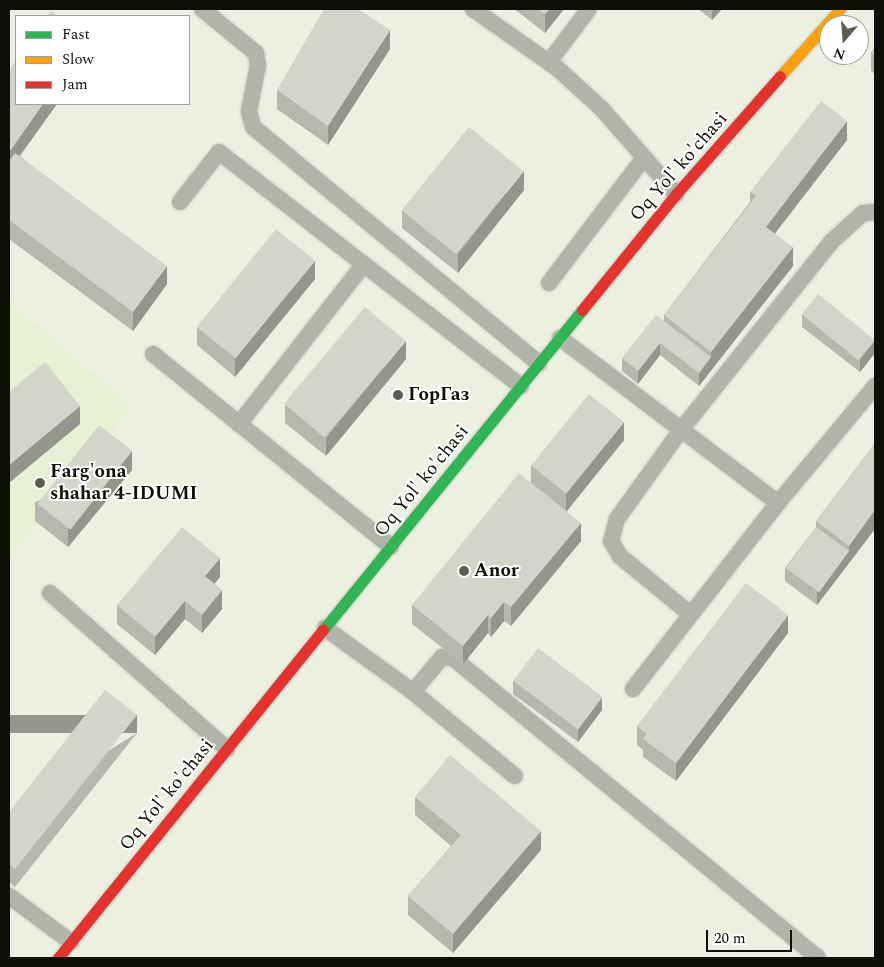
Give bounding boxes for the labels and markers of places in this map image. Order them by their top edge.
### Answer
place label: ГорГаз [408,384,469,406]
marker: ГорГаз [392,389,404,401]
place label: Farg'ona shahar 4-IDUMI [50,461,197,505]
marker: Farg'ona shahar 4-IDUMI [34,477,46,489]
place label: Anor [474,560,519,582]
marker: Anor [458,565,470,577]

